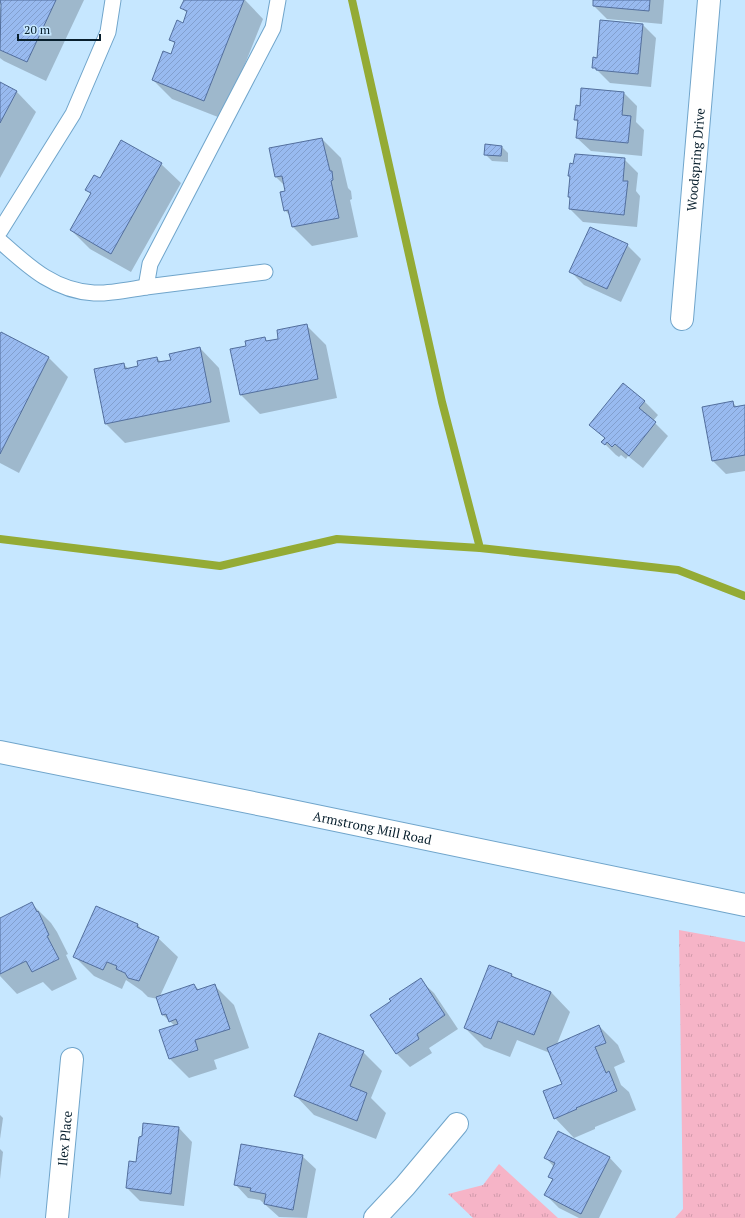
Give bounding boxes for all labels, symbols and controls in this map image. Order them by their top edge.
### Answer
scale bar [18,16,100,42]
text: 20 m [24,22,51,37]
street label: Woodspring Drive [682,107,709,212]
street label: Armstrong Mill Road [311,807,433,849]
street label: Ilex Place [53,1110,76,1167]

